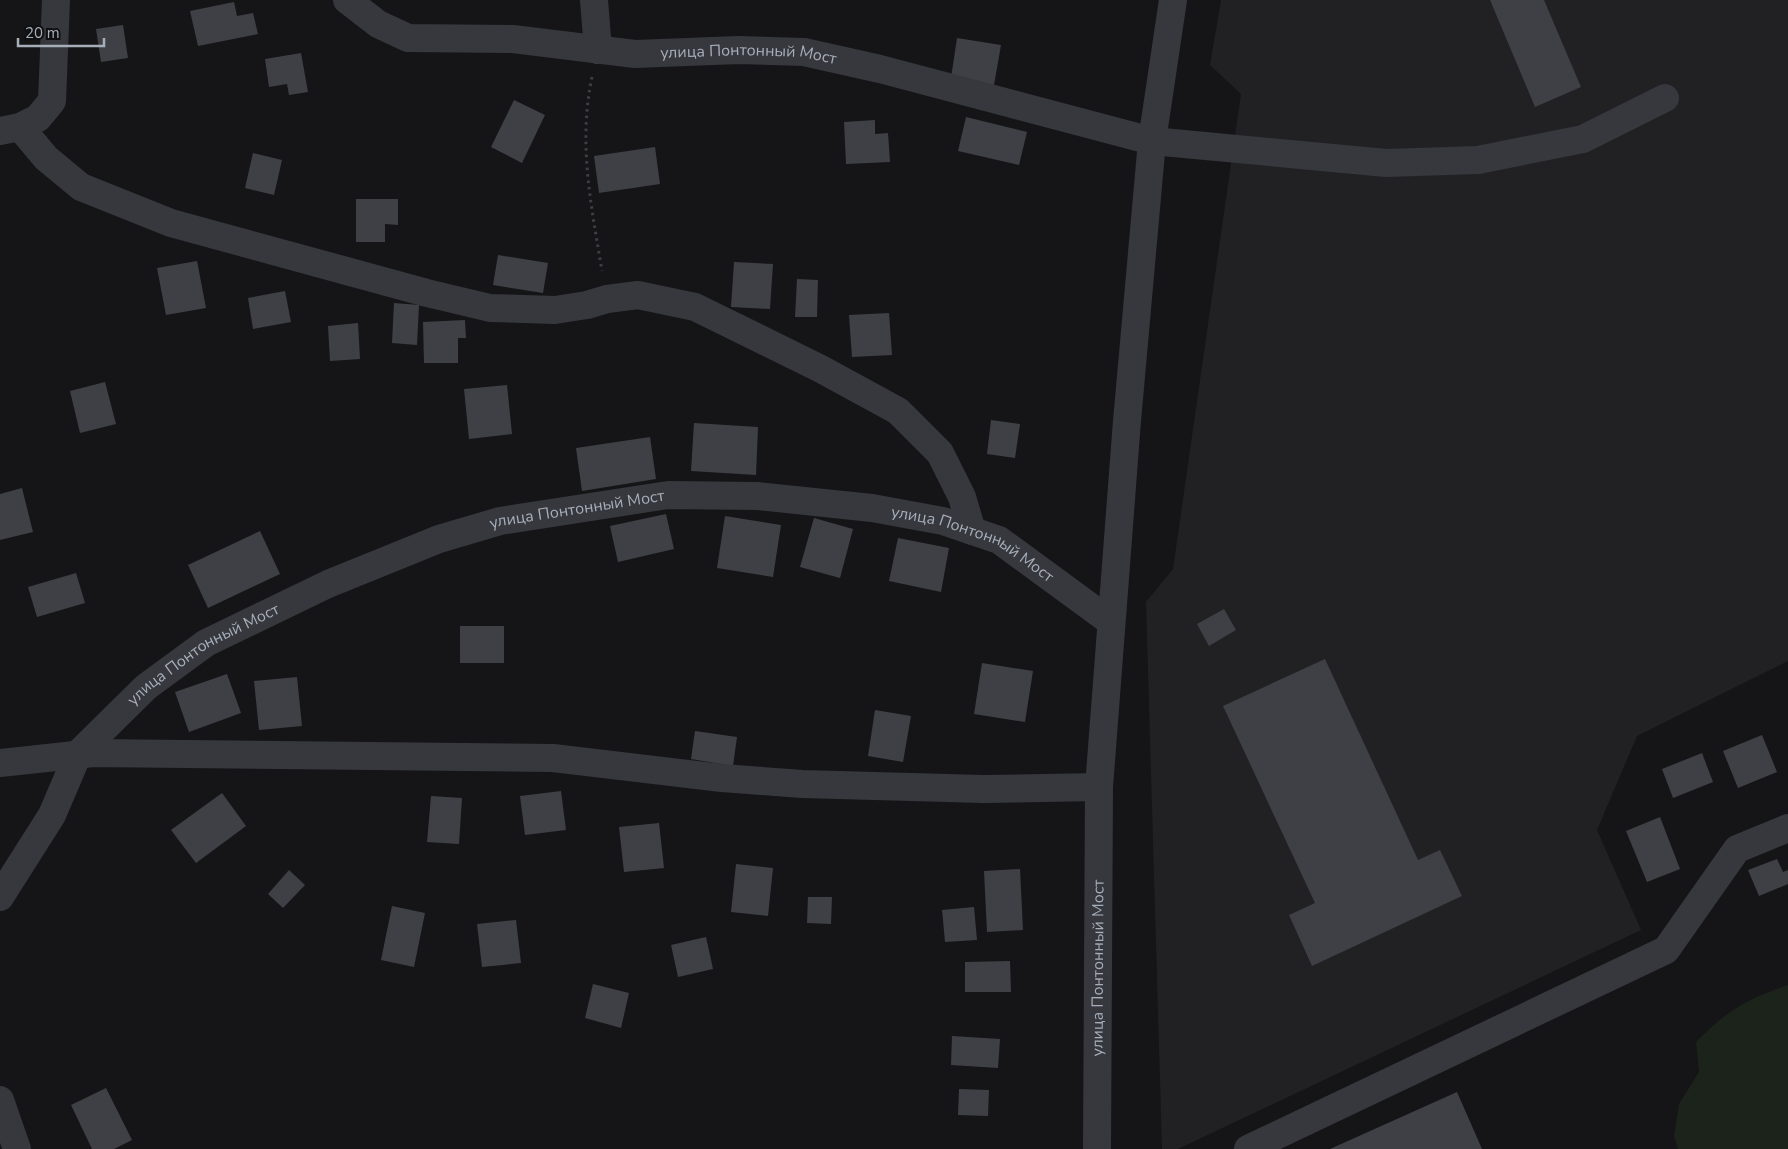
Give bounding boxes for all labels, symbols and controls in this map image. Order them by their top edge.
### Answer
scale bar [18,15,104,47]
text: 20 m [25,23,60,43]
street label: улица Понтонный Мост [660,39,840,70]
street label: улица Понтонный Мост [487,485,667,535]
street label: улица Понтонный Мост [889,501,1059,588]
street label: улица Понтонный Мост [122,598,284,711]
street label: улица Понтонный Мост [1087,879,1109,1057]

